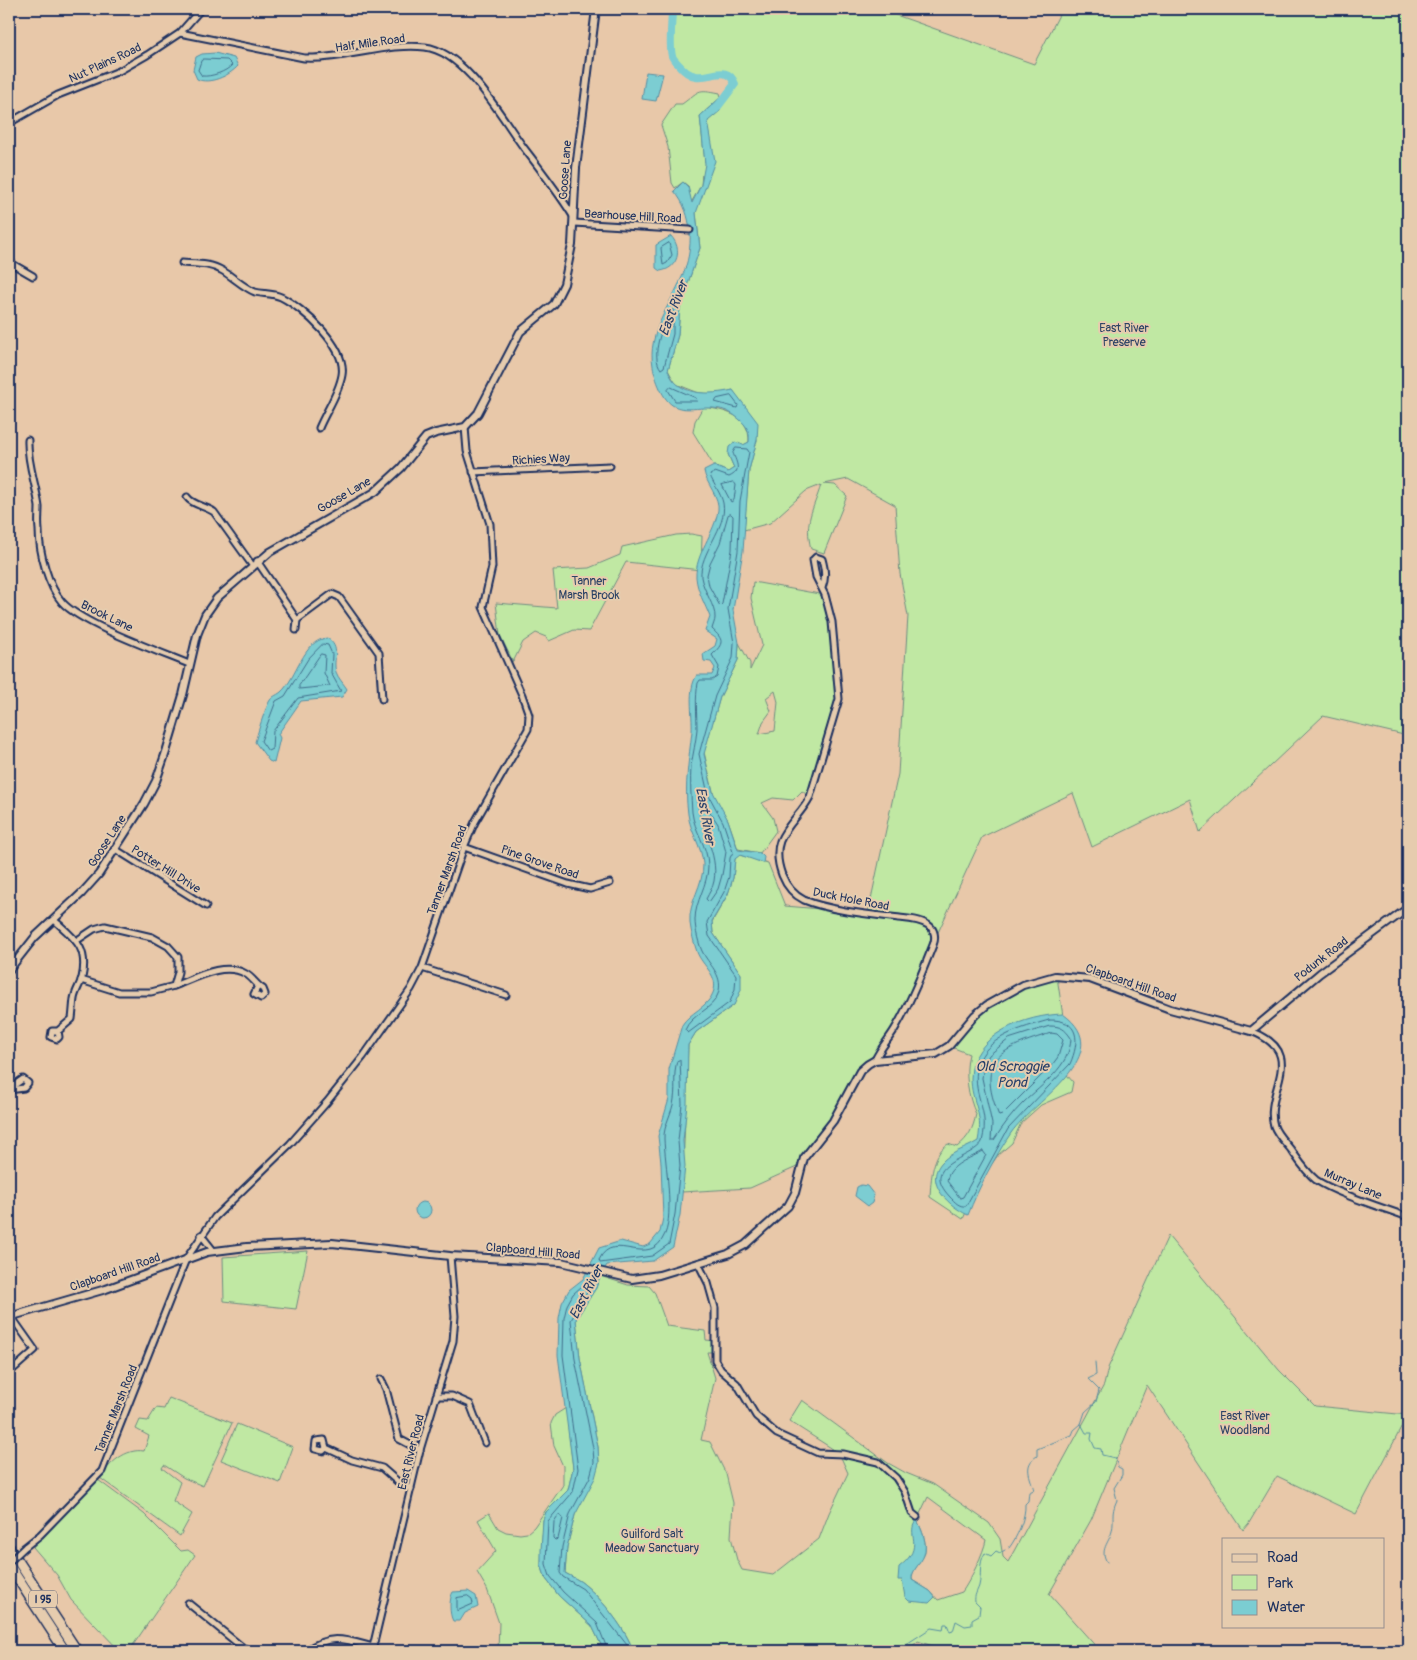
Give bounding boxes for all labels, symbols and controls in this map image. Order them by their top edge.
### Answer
street label: Half Mile Road [334,31,406,56]
street label: Nut Plains Road [67,40,144,87]
street label: Goose Lane [556,140,575,200]
street label: Bearhouse Hill Road [584,206,682,227]
water label: East River [655,276,693,338]
park label: East River Preserve [1099,321,1150,350]
street label: Richies Way [512,450,570,469]
street label: Goose Lane [315,474,374,517]
park label: Tanner Marsh Brook [559,574,619,603]
street label: Brook Lane [78,597,135,636]
water label: East River [692,786,719,848]
street label: Goose Lane [85,812,130,870]
street label: Tanner Marsh Road [424,823,471,917]
street label: Potter Hill Drive [128,842,203,897]
street label: Pine Grove Road [499,842,581,883]
street label: Duck Hole Road [812,885,890,914]
street label: Podunk Road [1291,934,1351,985]
street label: Clapboard Hill Road [1084,961,1178,1006]
water label: Old Scroggie Pond [975,1058,1051,1091]
street label: Murray Lane [1322,1166,1384,1203]
street label: Clapboard Hill Road [485,1240,581,1263]
street label: Clapboard Hill Road [68,1250,163,1295]
water label: East River [566,1261,608,1322]
street label: Tanner Marsh Road [92,1362,141,1456]
park label: East River Woodland [1220,1409,1271,1438]
street label: East River Road [395,1413,428,1491]
park label: Guilford Salt Meadow Sanctuary [605,1527,699,1556]
legend [1222,1538,1384,1628]
text: Road [1267,1548,1298,1567]
text: Park [1267,1574,1294,1593]
road number: I 95 [29,1590,57,1608]
text: Water [1267,1598,1306,1617]

